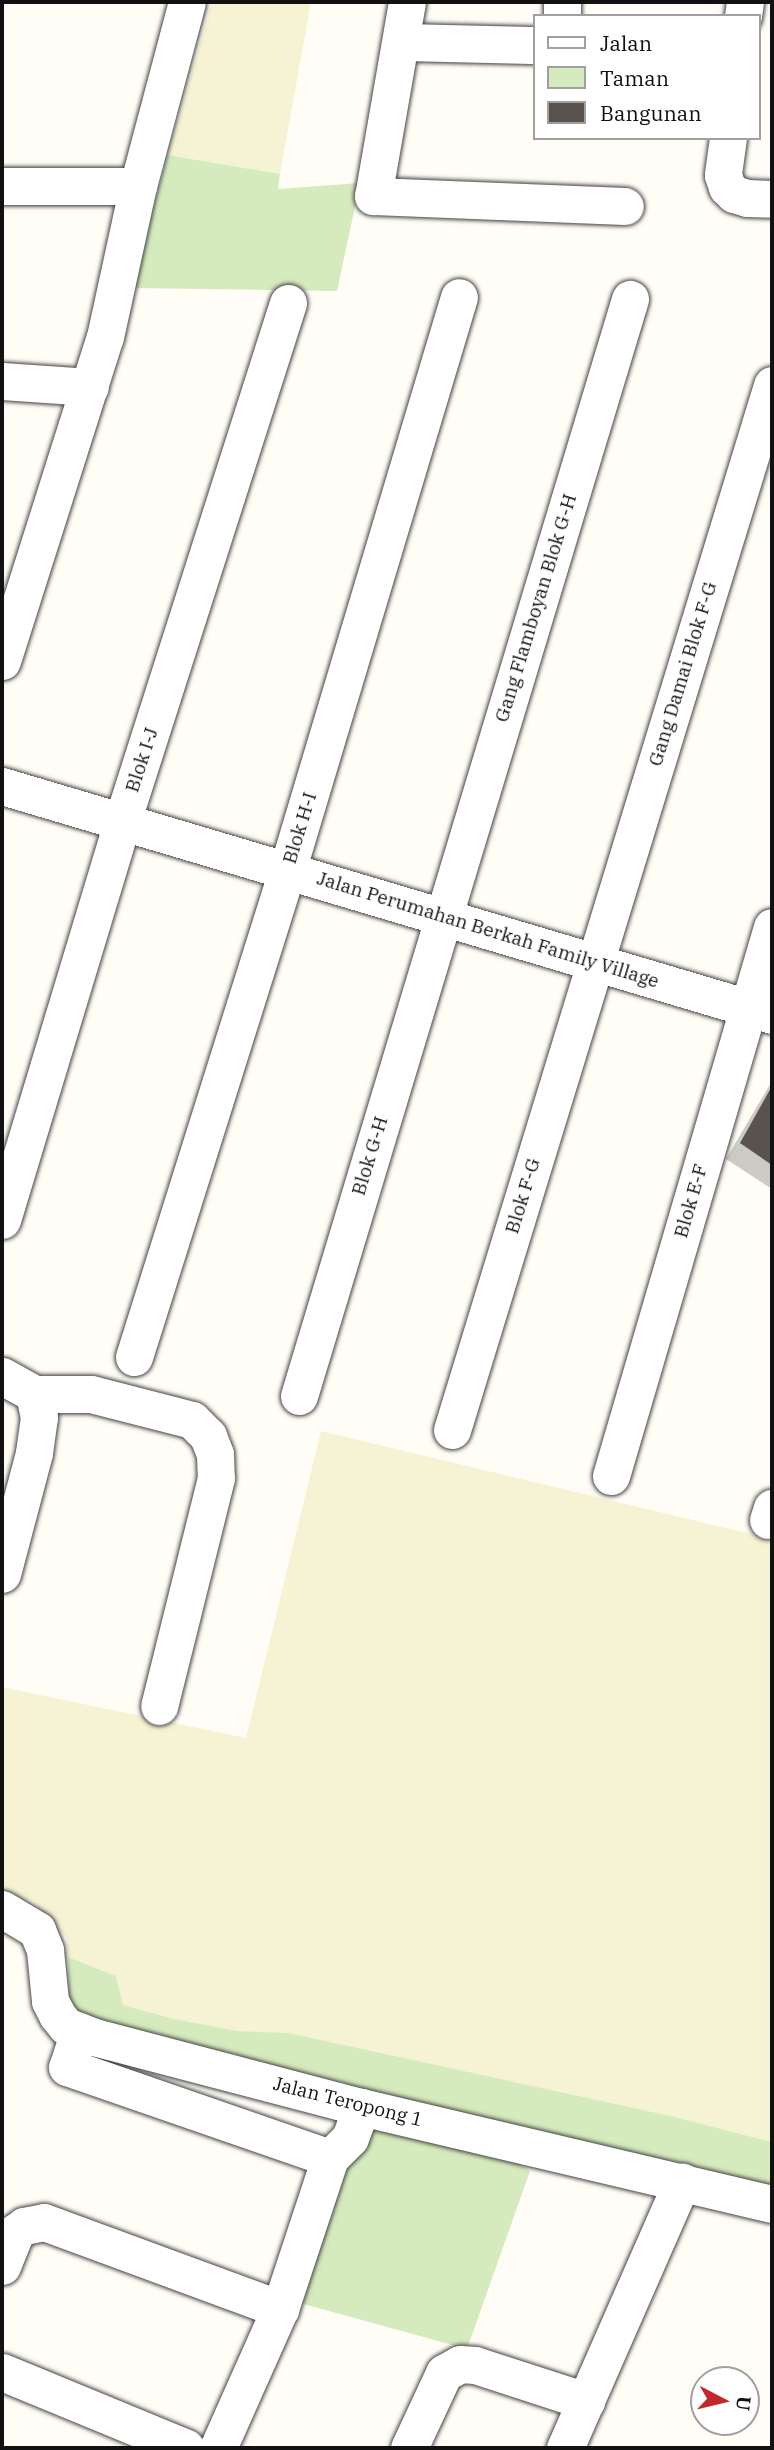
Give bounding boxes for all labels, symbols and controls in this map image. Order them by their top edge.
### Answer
legend [532,14,760,140]
text: Jalan [600,29,652,57]
text: Taman [600,64,669,92]
text: Bangunan [600,99,702,127]
street label: Gang Flamboyan Blok G-H [490,491,582,725]
street label: Gang Damai Blok F-G [644,579,722,769]
street label: Blok I-J [121,725,163,795]
street label: Blok H-I [278,789,322,867]
street label: Jalan Perumahan Berkah Family Village [314,867,662,993]
street label: Blok G-H [347,1114,393,1198]
street label: Blok F-G [501,1156,545,1236]
street label: Blok E-F [670,1161,712,1241]
street label: Jalan Teropong 1 [271,2072,425,2132]
north arrow [690,2366,760,2436]
text: U [731,2395,757,2412]

